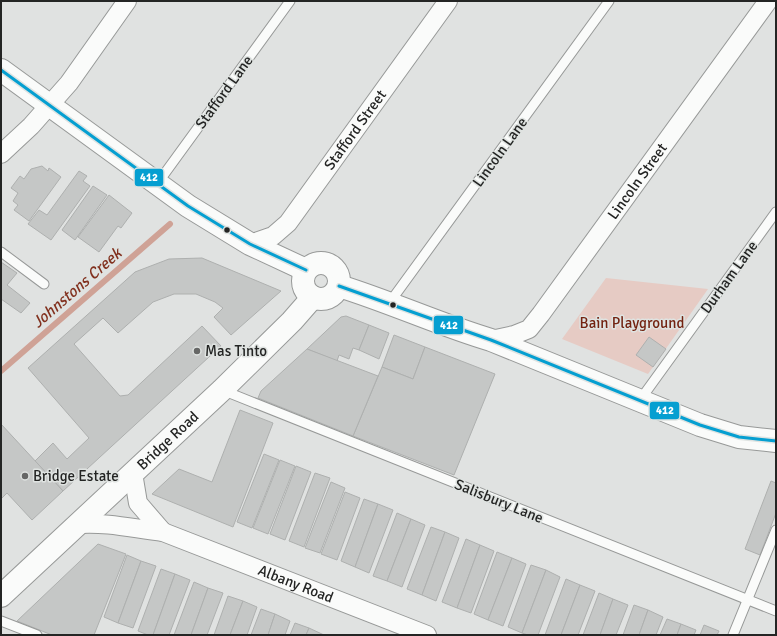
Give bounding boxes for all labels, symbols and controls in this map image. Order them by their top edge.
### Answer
street label: Stafford Lane [191,52,257,132]
street label: Stafford Street [320,86,390,173]
street label: Lincoln Lane [469,114,531,190]
street label: Lincoln Street [604,140,671,223]
line badge: 412 [134,168,164,187]
text: 412 [140,171,158,184]
unlabelled marker [222,225,232,235]
street label: Durham Lane [697,237,761,317]
water label: Johnstons Creek [28,242,127,332]
unlabelled marker [388,300,398,310]
park label: Bain Playground [580,314,684,332]
line badge: 412 [433,315,464,335]
text: 412 [440,319,458,332]
place label: Mas Tinto [205,342,267,360]
marker: Mas Tinto [192,346,202,356]
line badge: 412 [649,401,680,420]
text: 412 [656,404,674,417]
street label: Bridge Road [133,407,202,474]
place label: Bridge Estate [33,467,119,485]
marker: Bridge Estate [20,471,30,481]
street label: Salisbury Lane [452,475,546,527]
street label: Albany Road [255,561,336,607]

